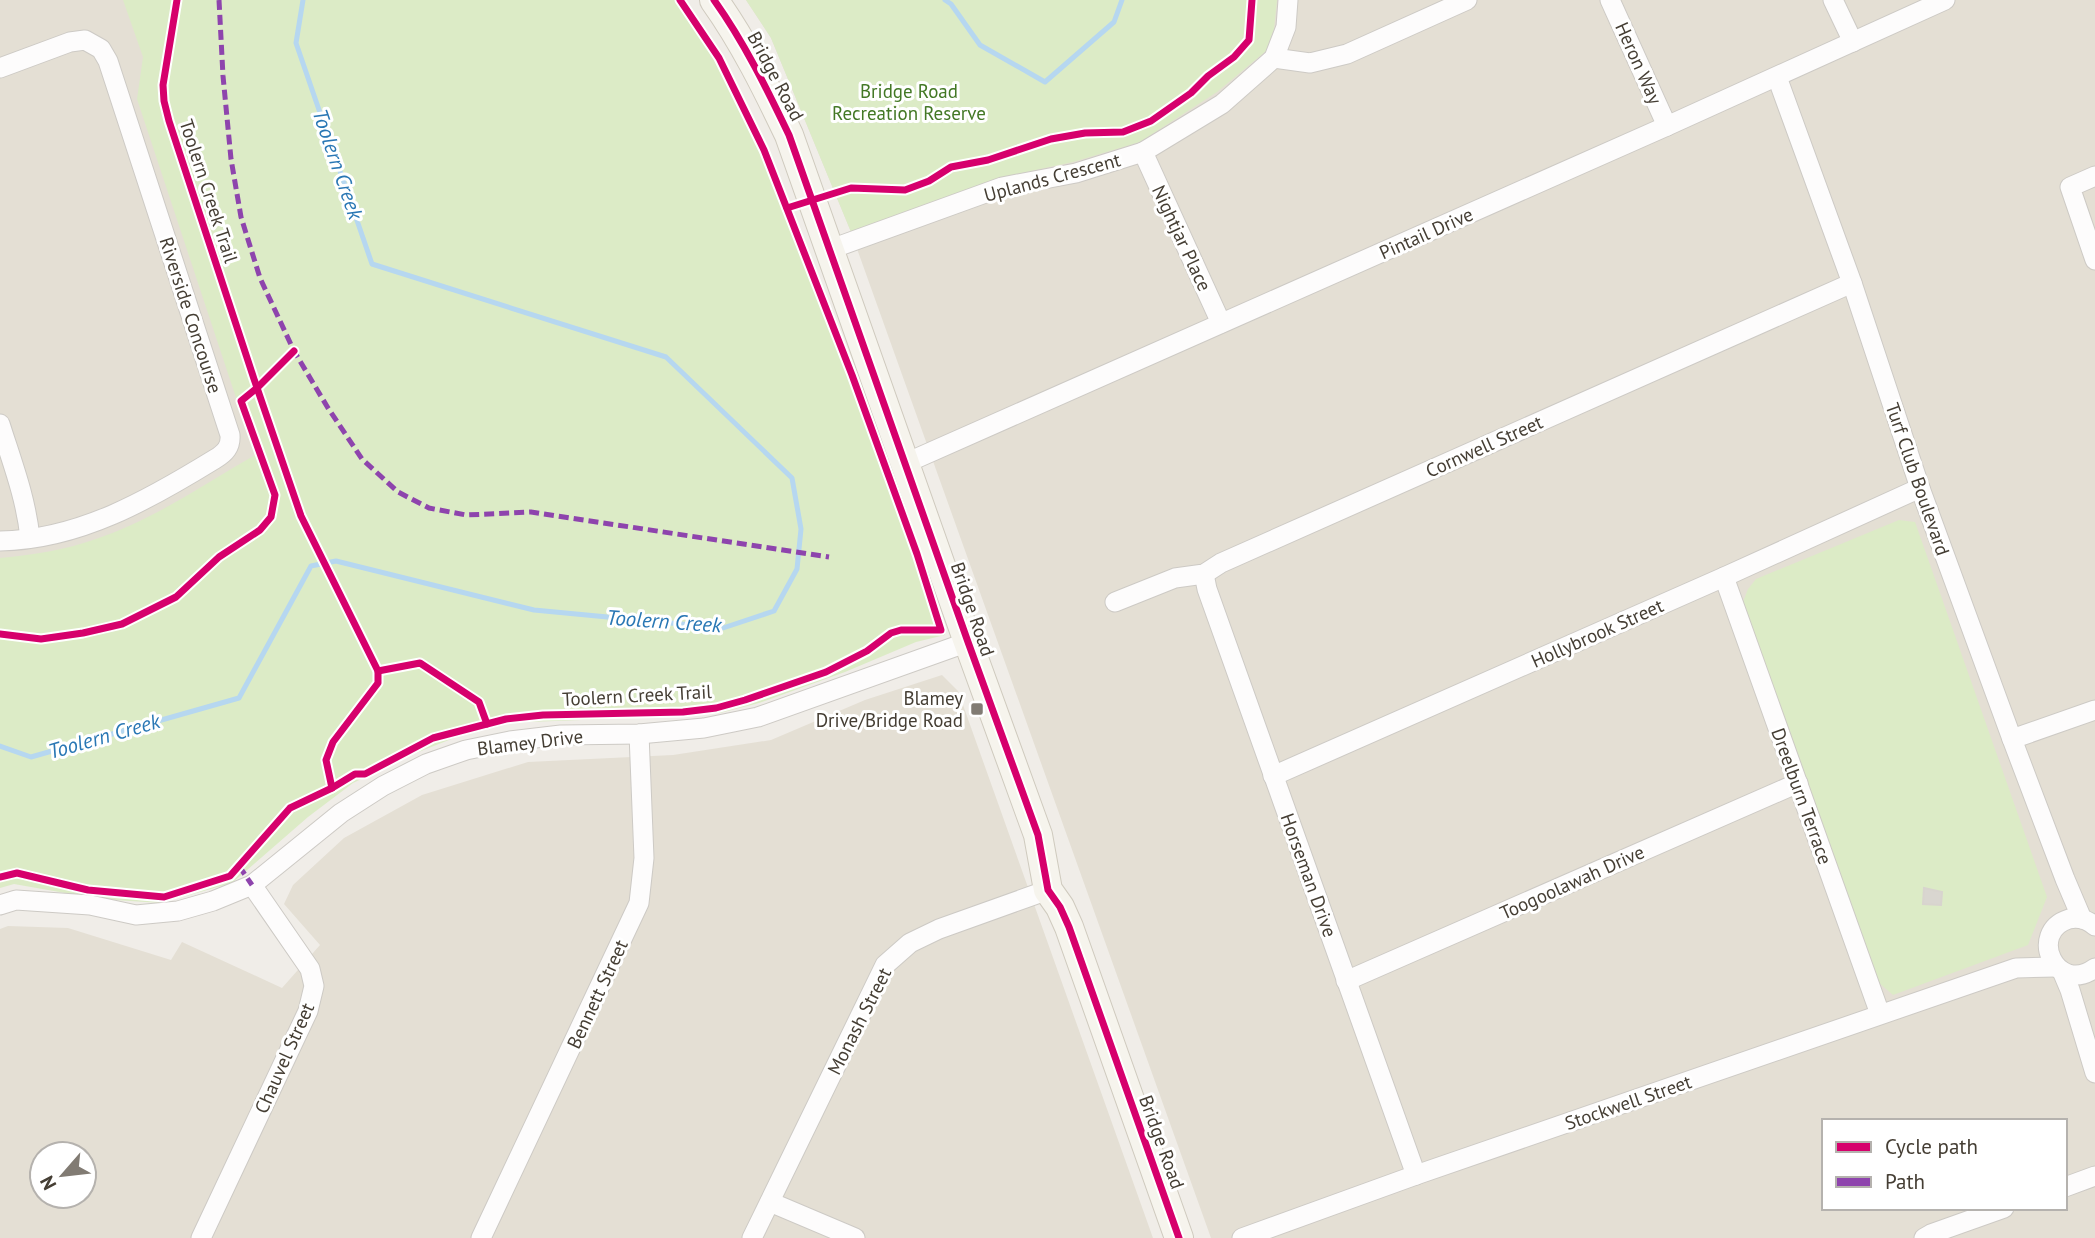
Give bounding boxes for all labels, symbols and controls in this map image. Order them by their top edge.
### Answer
street label: Heron Way [1610,18,1668,108]
street label: Bridge Road [742,27,810,125]
park label: Bridge Road Recreation Reserve [832,79,986,125]
water label: Toolern Creek [306,105,370,224]
street label: Toolern Creek Trail [174,116,244,266]
street label: Uplands Crescent [981,147,1124,207]
street label: Nightjar Place [1147,181,1217,295]
street label: Pintail Drive [1375,202,1477,264]
street label: Riverside Concourse [154,234,228,396]
street label: Turf Club Boulevard [1881,399,1955,559]
street label: Cornwell Street [1422,409,1547,482]
street label: Bridge Road [946,559,1000,659]
street label: Hollybrook Street [1527,593,1667,673]
water label: Toolern Creek [606,604,724,639]
street label: Toolern Creek Trail [562,679,713,711]
place label: Blamey Drive/Bridge Road [816,686,963,732]
marker: Blamey Drive/Bridge Road [969,701,985,717]
water label: Toolern Creek [45,707,165,765]
street label: Blamey Drive [476,724,584,760]
street label: Dreelburn Terrace [1766,725,1838,867]
street label: Horseman Drive [1275,810,1343,940]
street label: Toogoolawah Drive [1496,839,1648,925]
street label: Bennett Street [561,935,633,1052]
street label: Monash Street [822,963,897,1079]
street label: Chauvel Street [249,998,319,1117]
street label: Stockwell Street [1562,1069,1695,1135]
street label: Bridge Road [1134,1092,1190,1192]
legend [1822,1119,2067,1210]
text: Cycle path [1885,1133,1978,1160]
north arrow [28,1140,98,1210]
text: Path [1885,1168,1925,1195]
text: N [34,1172,62,1194]

